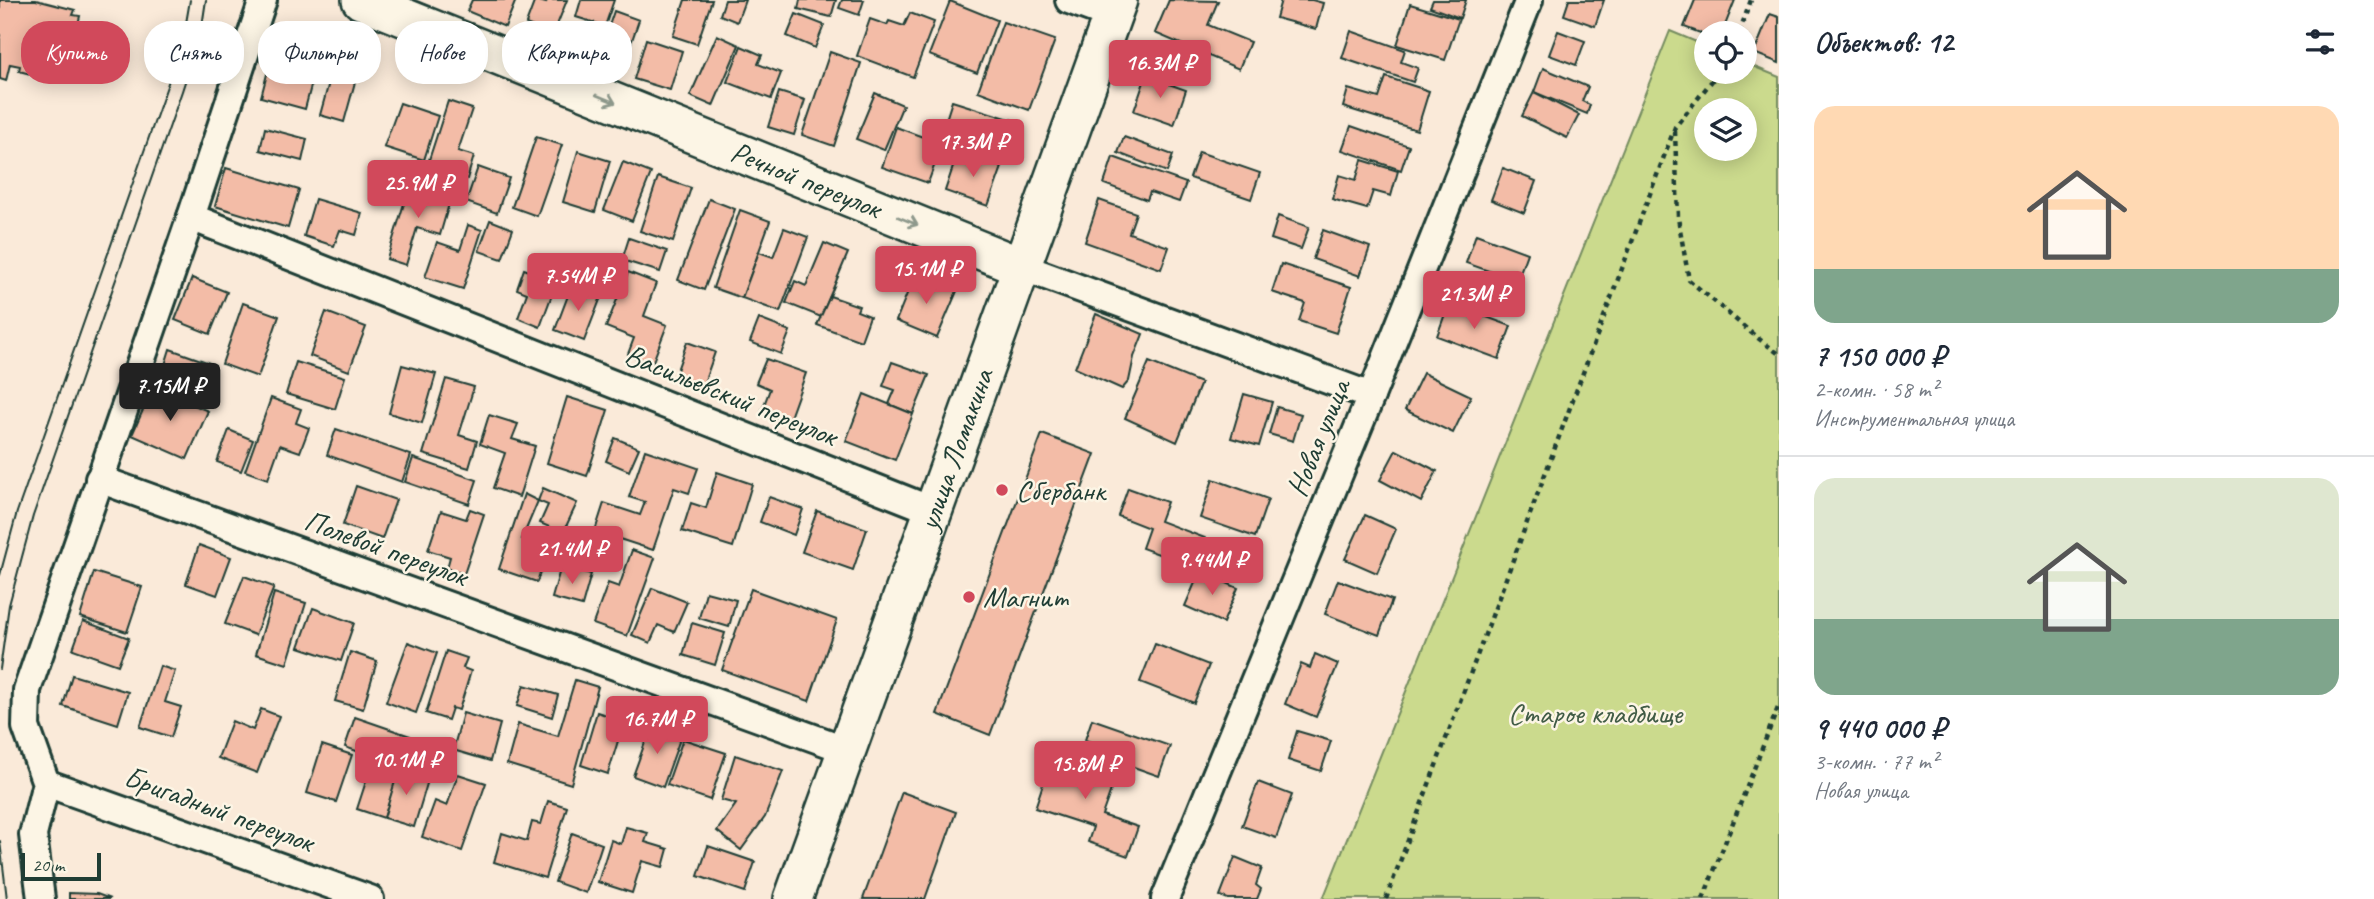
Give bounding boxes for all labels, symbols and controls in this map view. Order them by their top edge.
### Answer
chip: Купить [21,21,130,84]
chip: Снять [144,21,244,84]
chip: Фильтры [258,21,381,84]
chip: Новое [395,21,488,84]
chip: Квартира [502,21,632,84]
map controls [1694,21,1757,161]
button: locate [1694,21,1757,84]
text: Объектов: 12 [1814,23,1953,61]
icon: filters [2301,23,2339,61]
pin: 16.3M ₽ [1095,41,1225,100]
text: 16.3M ₽ [1125,48,1195,77]
one-way arrow [594,93,616,106]
button: layers [1694,98,1757,161]
pin: 17.3M ₽ [908,120,1038,179]
text: 17.3M ₽ [938,127,1008,156]
street label: Речной переулок [725,132,889,228]
icon: home [2014,152,2140,278]
pin: 25.9M ₽ [353,160,483,220]
text: 25.9M ₽ [383,168,453,197]
one-way arrow [896,215,918,228]
pin: 15.1M ₽ [861,246,991,306]
pin: 7.54M ₽ [513,254,643,313]
text: 15.1M ₽ [891,254,961,283]
text: 7.54M ₽ [543,261,613,290]
pin: 21.3M ₽ [1409,272,1539,331]
text: 21.3M ₽ [1439,279,1509,308]
street label: Васильевский переулок [619,335,845,456]
text: 7 150 000 ₽ [1814,337,1945,375]
street label: улица Ломакина [908,362,1003,537]
pin: 7.15M ₽ [105,364,235,423]
text: 7.15M ₽ [135,371,205,400]
street label: Новая улица [1277,372,1360,502]
text: 2-комн. · 58 m² [1814,375,1938,404]
text: Инструментальная улица [1814,404,2014,433]
place label: Сбербанк [1016,471,1107,509]
marker: Сбербанк [994,482,1010,498]
street label: Полевой переулок [299,501,475,596]
icon: home [2014,524,2140,650]
pin: 21.4M ₽ [507,526,637,586]
text: 21.4M ₽ [537,534,607,563]
pin: 9.44M ₽ [1147,538,1277,597]
text: 9.44M ₽ [1177,545,1247,574]
place label: Магнит [983,578,1069,616]
marker: Магнит [961,589,977,605]
park label: Старое кладбище [1508,694,1684,732]
pin: 16.7M ₽ [592,696,722,756]
text: 16.7M ₽ [622,704,692,733]
text: 9 440 000 ₽ [1814,709,1945,747]
pin: 10.1M ₽ [341,738,471,797]
pin: 15.8M ₽ [1020,742,1150,801]
text: 10.1M ₽ [371,745,441,774]
text: 3-комн. · 77 m² [1814,747,1938,776]
text: 15.8M ₽ [1050,749,1120,778]
street label: Бригадный переулок [119,757,322,862]
text: Новая улица [1814,776,1908,805]
scale bar [21,850,102,882]
text: 20 m [32,853,64,877]

